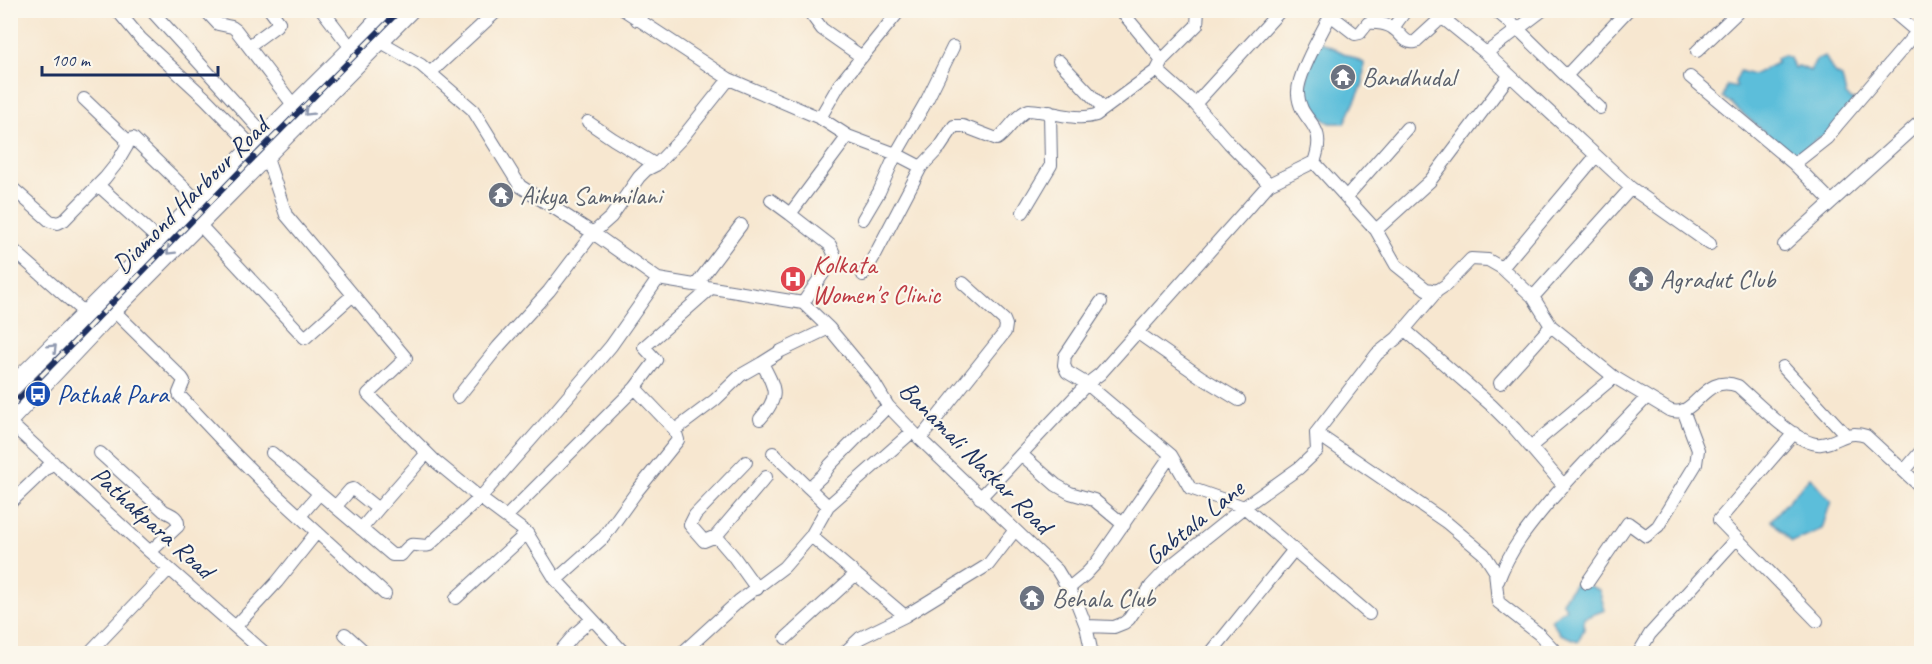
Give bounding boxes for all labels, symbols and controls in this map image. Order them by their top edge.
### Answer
scale bar [42,39,218,77]
text: 100 m [51,49,92,71]
place label: Bandhudal [1362,61,1460,94]
temple icon: Bandhudal [1328,62,1358,92]
one-way arrow [304,105,315,116]
street label: Diamond Harbour Road [105,108,278,280]
place label: Aikya Sammilani [520,179,665,212]
temple icon: Aikya Sammilani [486,180,516,210]
one-way arrow [167,243,178,254]
place label: Kolkata Women's Clinic [812,248,942,311]
place label: Agradut Club [1660,263,1777,296]
hospital icon: Kolkata Women's Clinic [778,264,808,294]
temple icon: Agradut Club [1626,264,1656,294]
one-way arrow [45,345,56,356]
street label: Banamali Naskar Road [892,374,1062,544]
place label: Pathak Para [57,378,170,411]
bus stop icon: Pathak Para [23,379,53,409]
street label: Pathakpara Road [84,459,224,589]
street label: Gabtala Lane [1138,471,1252,572]
place label: Behala Club [1052,582,1157,615]
temple icon: Behala Club [1017,583,1047,613]

